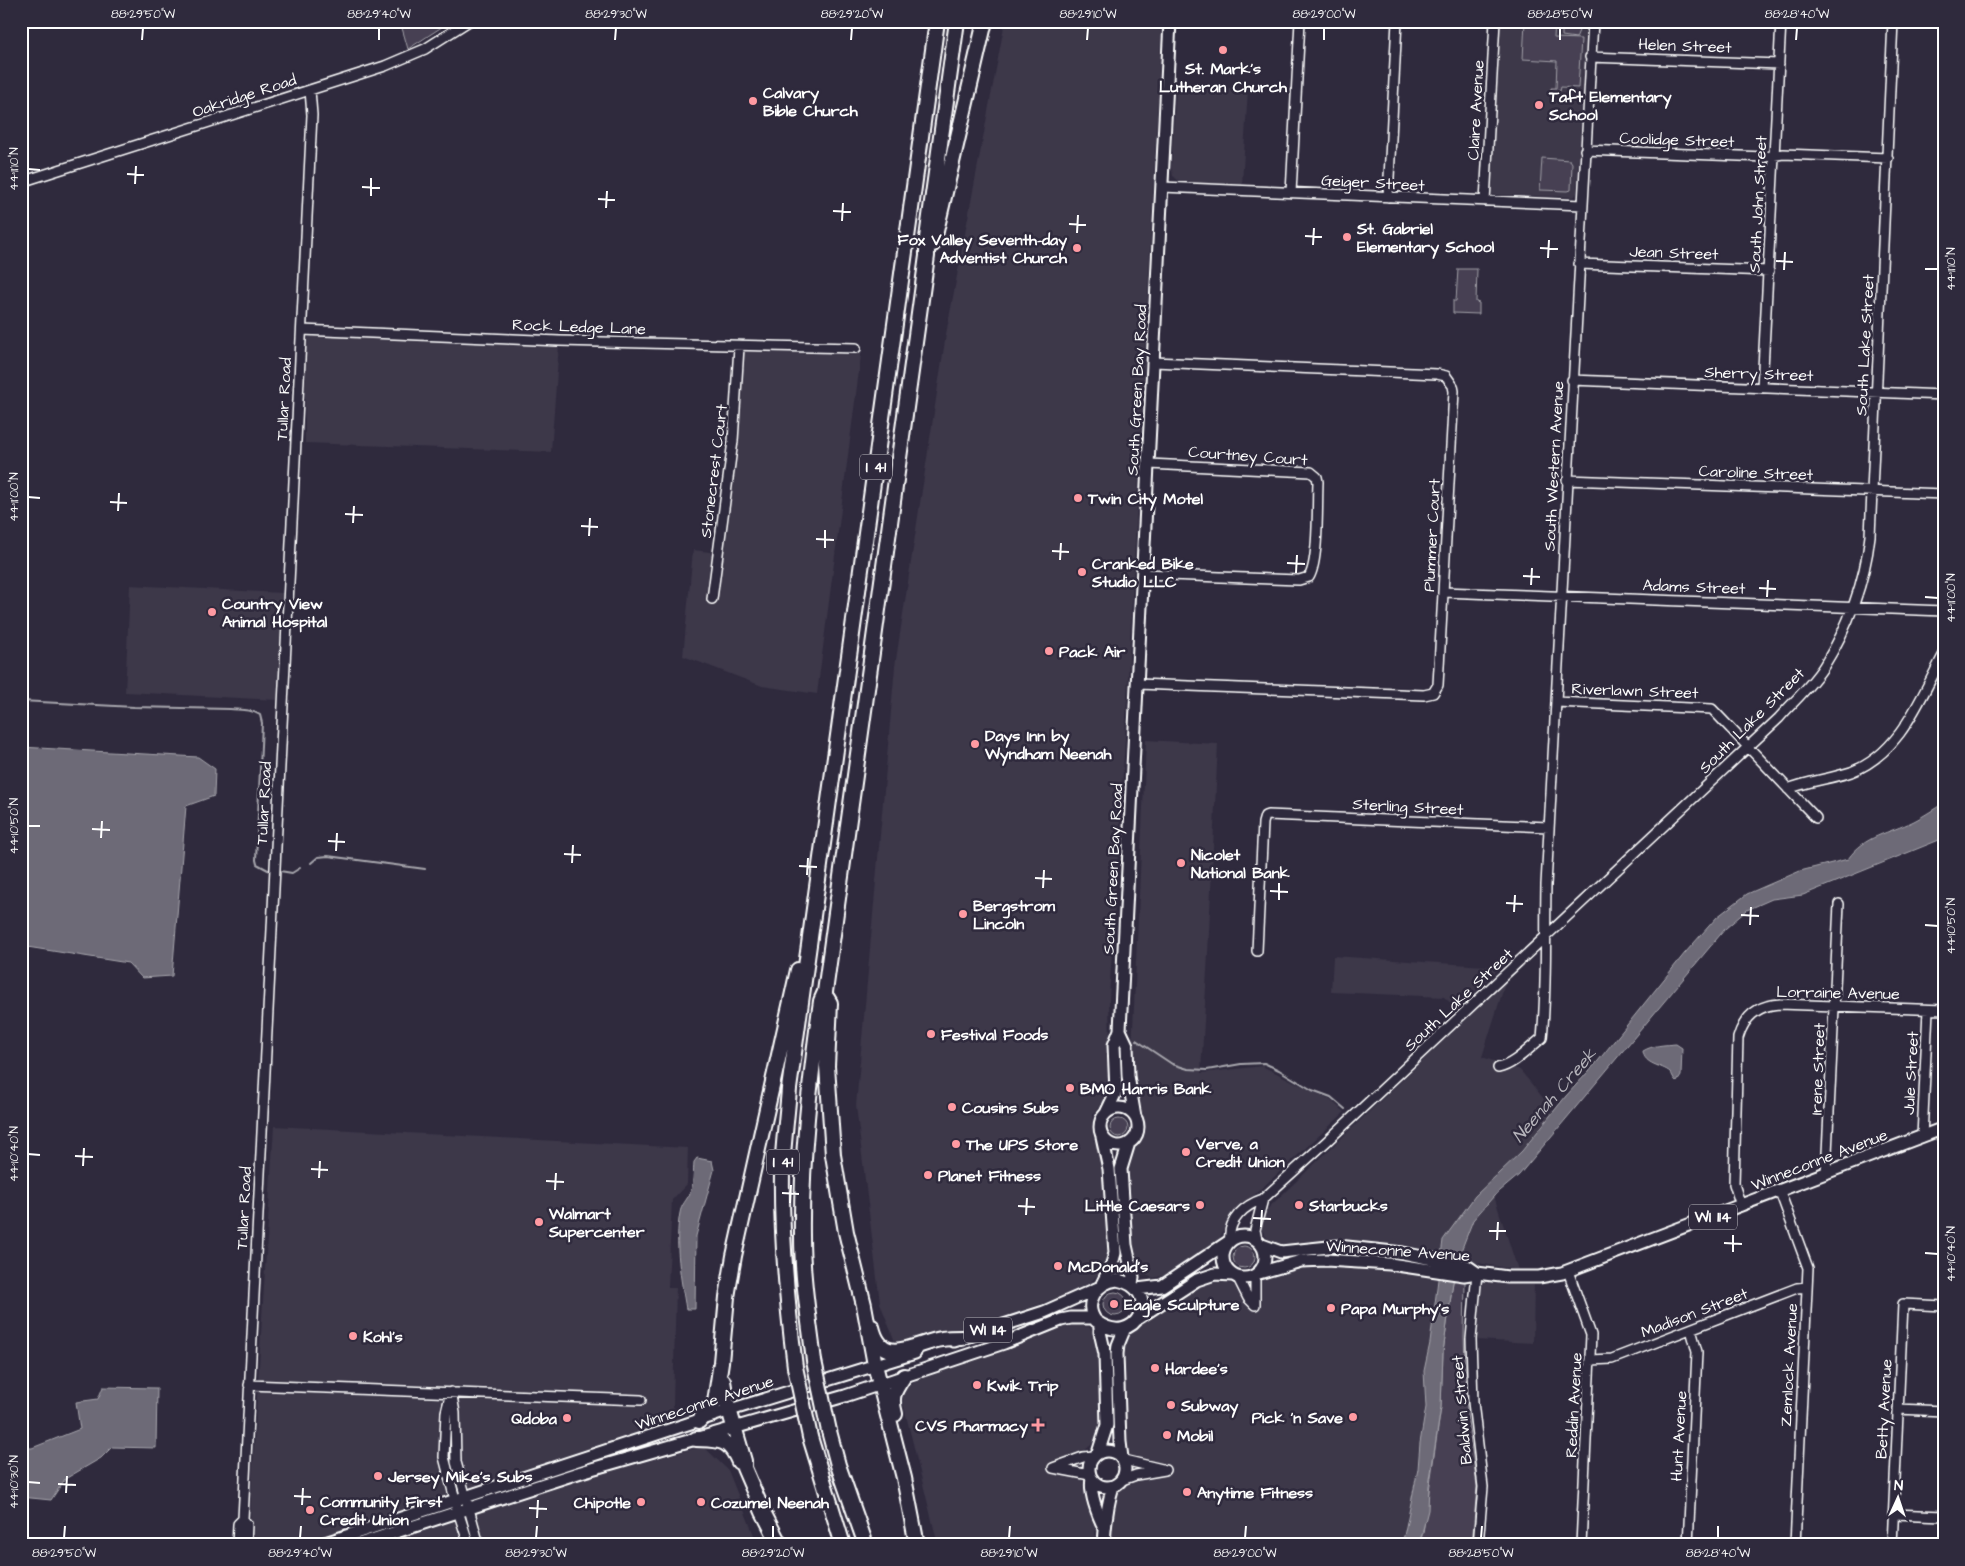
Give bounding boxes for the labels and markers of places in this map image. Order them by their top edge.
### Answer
marker: St. Mark's Lutheran Church [1217,44,1229,56]
place label: St. Mark's Lutheran Church [1159,58,1288,98]
place label: Calvary Bible Church [763,82,859,122]
place label: Taft Elementary School [1548,86,1672,126]
marker: Calvary Bible Church [747,95,759,107]
marker: Taft Elementary School [1533,99,1545,111]
place label: St. Gabriel Elementary School [1356,218,1495,259]
place label: Fox Valley Seventh-day Adventist Church [898,229,1068,269]
marker: St. Gabriel Elementary School [1341,231,1353,243]
marker: Fox Valley Seventh-day Adventist Church [1071,242,1083,254]
place label: Twin City Motel [1087,488,1204,511]
marker: Twin City Motel [1072,492,1084,504]
place label: Cranked Bike Studio LLC [1091,553,1194,593]
marker: Cranked Bike Studio LLC [1076,566,1088,578]
place label: Country View Animal Hospital [222,593,328,633]
marker: Country View Animal Hospital [206,606,218,618]
place label: Pack Air [1059,641,1125,663]
marker: Pack Air [1043,645,1055,657]
place label: Days Inn by Wyndham Neenah [984,725,1112,766]
marker: Days Inn by Wyndham Neenah [969,738,981,750]
place label: Nicolet National Bank [1191,844,1290,884]
marker: Nicolet National Bank [1175,857,1187,869]
place label: Bergstrom Lincoln [973,895,1055,935]
marker: Bergstrom Lincoln [957,908,969,920]
place label: Festival Foods [941,1024,1048,1046]
marker: Festival Foods [925,1028,937,1040]
place label: BMO Harris Bank [1080,1078,1212,1100]
marker: BMO Harris Bank [1064,1082,1076,1094]
place label: Cousins Subs [962,1097,1059,1119]
marker: Cousins Subs [946,1101,958,1113]
place label: Verve, a Credit Union [1195,1133,1285,1173]
place label: The UPS Store [965,1134,1078,1156]
marker: The UPS Store [950,1138,962,1150]
marker: Verve, a Credit Union [1180,1146,1192,1158]
place label: Planet Fitness [938,1165,1041,1187]
marker: Planet Fitness [922,1169,934,1181]
place label: Little Caesars [1085,1195,1190,1217]
place label: Starbucks [1308,1195,1388,1217]
marker: Little Caesars [1194,1199,1206,1211]
marker: Starbucks [1293,1199,1305,1211]
place label: Walmart Supercenter [548,1203,645,1243]
marker: Walmart Supercenter [533,1216,545,1228]
place label: McDonald's [1068,1256,1148,1278]
marker: McDonald's [1052,1260,1064,1272]
place label: Eagle Sculpture [1124,1294,1240,1318]
marker: Eagle Sculpture [1108,1298,1120,1310]
place label: Papa Murphy's [1341,1298,1449,1321]
marker: Papa Murphy's [1325,1302,1337,1314]
place label: Kohl's [363,1326,403,1348]
marker: Kohl's [347,1330,359,1342]
place label: Hardee's [1165,1358,1228,1380]
marker: Hardee's [1149,1362,1161,1374]
place label: Kwik Trip [987,1375,1059,1397]
marker: Kwik Trip [971,1379,983,1391]
place label: Subway [1180,1395,1238,1418]
marker: Subway [1165,1399,1177,1411]
place label: Pick 'n Save [1252,1407,1343,1429]
place label: Qdoba [511,1408,558,1430]
marker: Pick 'n Save [1347,1411,1359,1423]
marker: Qdoba [561,1412,573,1424]
place label: CVS Pharmacy [915,1415,1028,1438]
marker: CVS Pharmacy [1032,1419,1044,1431]
place label: Mobil [1177,1425,1214,1447]
marker: Mobil [1161,1429,1173,1441]
place label: Jersey Mike's Subs [387,1466,532,1489]
marker: Jersey Mike's Subs [372,1470,384,1482]
place label: Anytime Fitness [1197,1482,1313,1505]
marker: Anytime Fitness [1181,1486,1193,1498]
place label: Community First Credit Union [320,1491,443,1531]
place label: Chipotle [574,1492,631,1514]
place label: Cozumel Neenah [711,1492,830,1514]
marker: Chipotle [635,1496,647,1508]
marker: Cozumel Neenah [695,1496,707,1508]
marker: Community First Credit Union [304,1504,316,1516]

